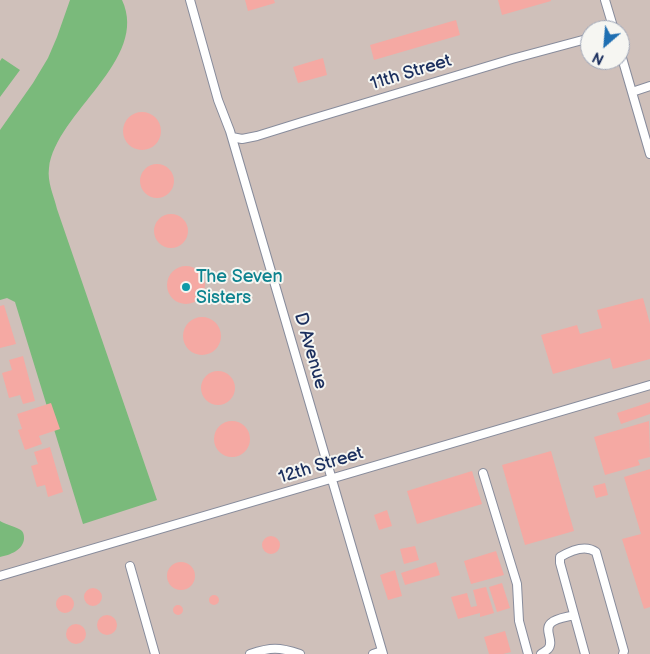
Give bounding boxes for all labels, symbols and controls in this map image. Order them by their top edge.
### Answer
north arrow [580,20,630,70]
text: N [590,48,607,68]
street label: 11th Street [368,50,454,96]
place label: The Seven Sisters [196,266,283,308]
marker: The Seven Sisters [180,281,192,293]
street label: D Avenue [289,310,331,392]
street label: 12th Street [276,443,366,489]

